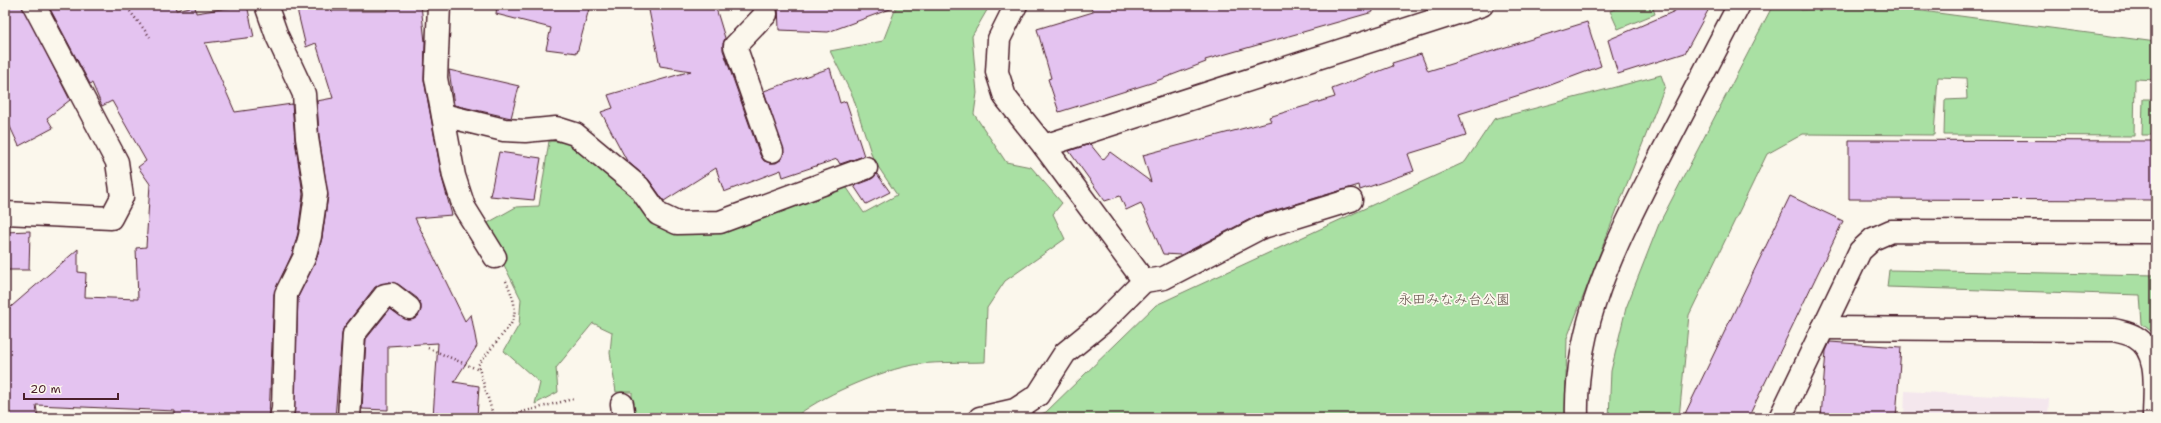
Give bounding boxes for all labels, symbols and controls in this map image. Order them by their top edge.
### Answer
park label: 永田みなみ台公園 [1398,290,1510,308]
scale bar [24,375,118,401]
text: 20 m [30,381,61,397]

